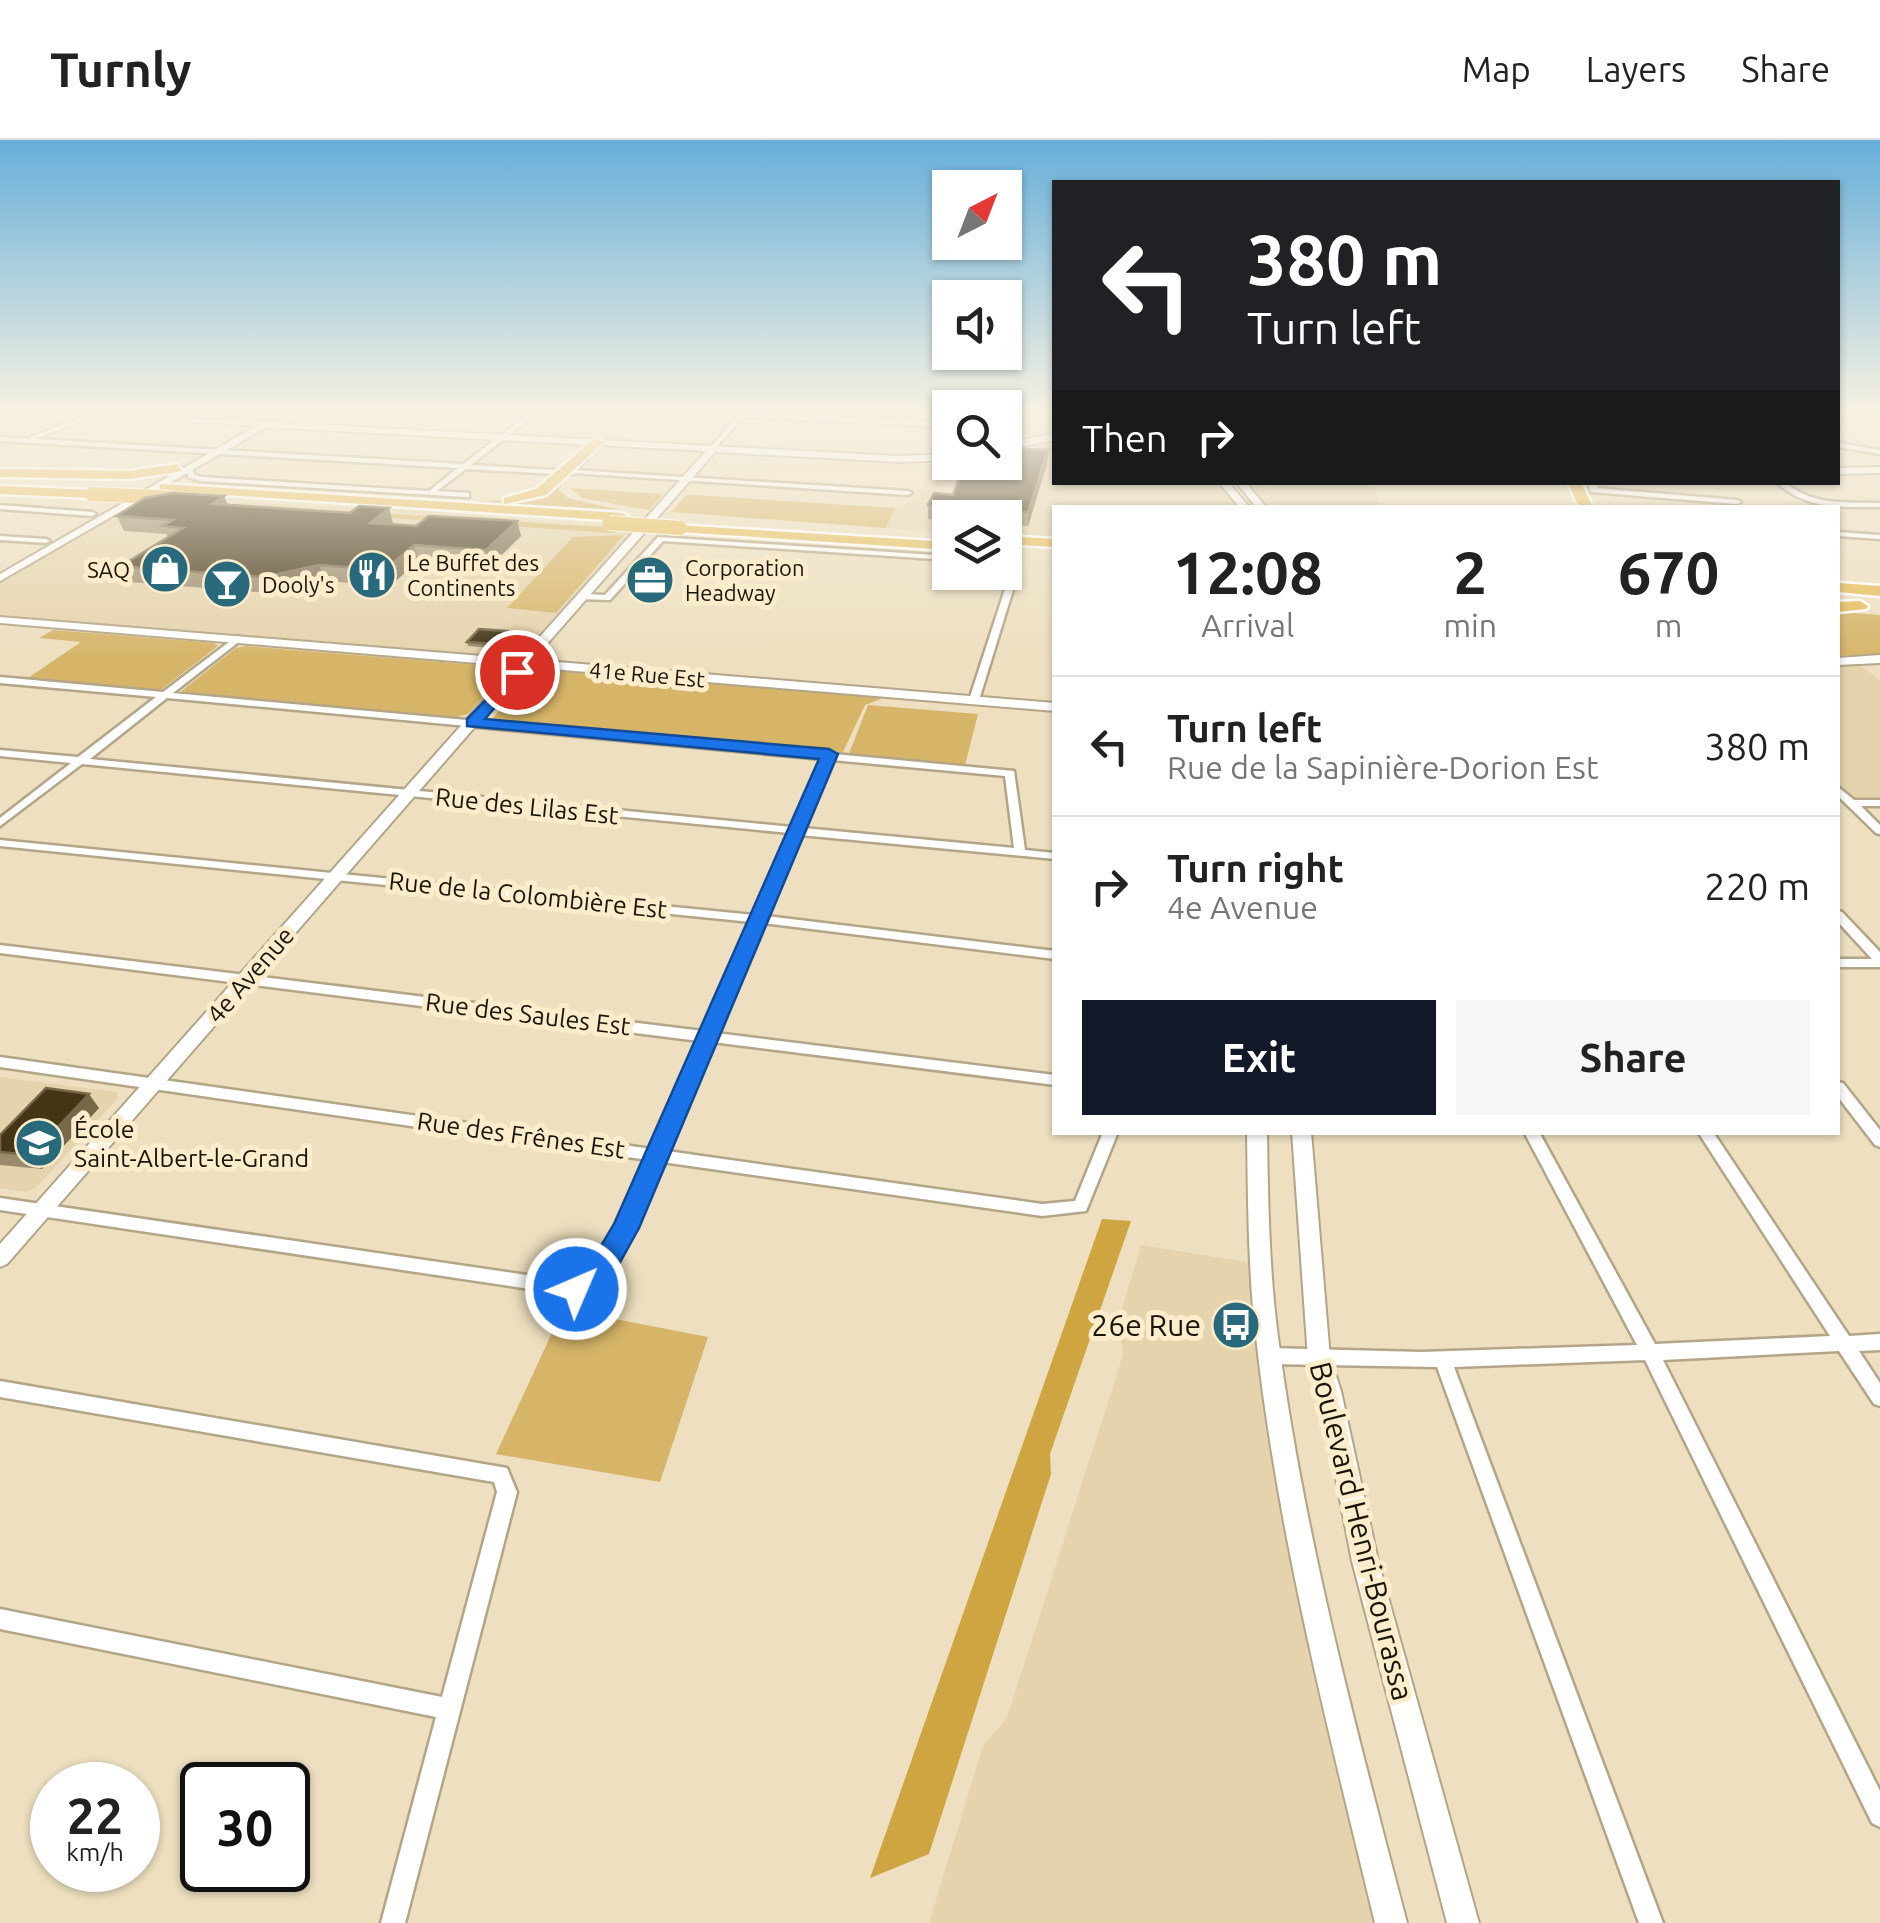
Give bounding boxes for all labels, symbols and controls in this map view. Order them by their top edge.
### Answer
text: Turnly [50,42,192,96]
text: Map [1462,49,1531,89]
text: Layers [1586,49,1686,89]
text: Share [1741,49,1830,89]
north arrow [932,170,1022,260]
map controls [932,170,1022,590]
icon: left [1082,220,1212,350]
text: 380 m [1247,220,1442,298]
button: sound [932,280,1022,370]
text: Turn left [1247,302,1421,353]
button: search [932,390,1022,480]
icon: right [1188,410,1243,465]
text: Then [1082,417,1168,459]
button: layers [932,500,1022,590]
text: 12:08 [1173,538,1323,605]
text: 2 [1453,538,1487,605]
text: 670 [1618,538,1719,605]
shop icon: SAQ [139,543,191,595]
restaurant icon: Le Buffet des Continents [346,549,398,601]
place label: Le Buffet des Continents [407,550,539,600]
office icon: Corporation Headway [624,554,676,606]
place label: Corporation Headway [685,555,804,605]
place label: SAQ [87,557,130,582]
bar icon: Dooly's [201,558,253,610]
place label: Dooly's [262,572,334,597]
text: Arrival [1201,607,1294,643]
text: min [1443,607,1497,643]
text: m [1655,607,1682,643]
pin [475,630,560,715]
icon: arrive [490,645,545,700]
street label: 41e Rue Est [588,656,706,692]
text: Turn left [1167,707,1322,749]
icon: left [1082,719,1137,774]
text: 380 m [1704,725,1810,767]
text: Rue de la Sapinière-Dorion Est [1167,749,1599,785]
street label: Rue des Lilas Est [434,782,620,830]
text: Turn right [1167,847,1344,889]
icon: right [1082,859,1137,914]
text: 220 m [1704,865,1810,907]
street label: Rue de la Colombière Est [388,866,669,924]
text: 4e Avenue [1167,889,1318,925]
street label: 4e Avenue [201,921,299,1029]
street label: Rue des Saules Est [424,988,632,1040]
button: Exit [1082,1000,1436,1115]
button: Share [1456,1000,1810,1115]
street label: Rue des Frênes Est [415,1107,627,1163]
place label: École Saint-Albert-le-Grand [74,1115,309,1172]
school or university icon: École Saint-Albert-le-Grand [13,1117,65,1169]
position arrow [524,1237,628,1341]
bus stop icon: 26e Rue [1210,1299,1262,1351]
place label: 26e Rue [1091,1308,1201,1342]
street label: Boulevard Henri-Bourassa [1303,1358,1421,1704]
speed limit sign: 30 [180,1762,310,1892]
text: 22 [67,1787,123,1843]
text: km/h [66,1838,124,1866]

